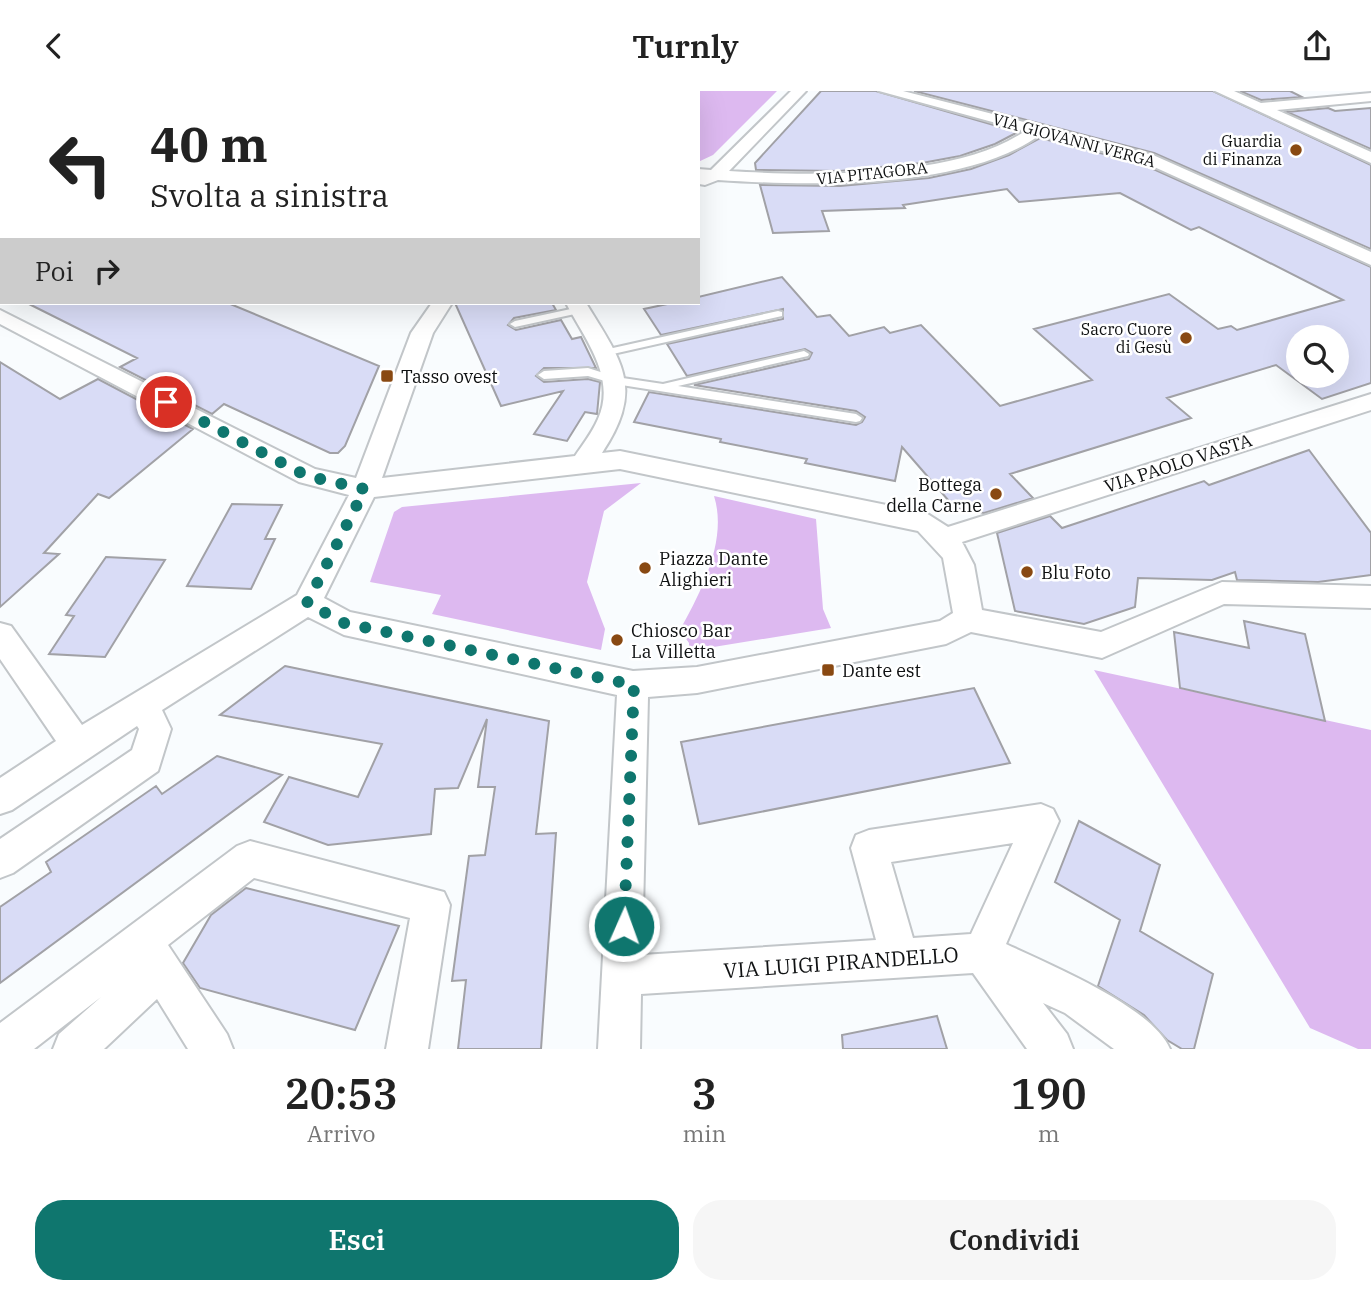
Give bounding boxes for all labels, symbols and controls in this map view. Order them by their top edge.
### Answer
text: Turnly [632,25,739,67]
icon: back [35,27,73,65]
icon: share [1298,27,1336,65]
street label: VIA GIOVANNI VERGA [990,109,1158,171]
text: 40 m [150,112,268,175]
icon: left [35,119,126,210]
place label: Guardia di Finanza [1203,131,1282,169]
marker: Guardia di Finanza [1288,142,1304,158]
street label: VIA PITAGORA [815,157,929,189]
text: Svolta a sinistra [150,174,389,216]
icon: right [88,252,126,290]
text: Poi [35,254,74,288]
place label: Sacro Cuore di Gesù [1081,319,1172,357]
map controls [1286,325,1349,388]
button: search [1286,325,1349,388]
marker: Sacro Cuore di Gesù [1178,330,1194,346]
place label: Tasso ovest [401,365,498,388]
marker: Tasso ovest [379,368,395,384]
pin [136,372,196,432]
icon: arrive [147,383,185,421]
street label: VIA PAOLO VASTA [1101,428,1256,498]
place label: Bottega della Carne [886,473,982,517]
marker: Bottega della Carne [988,486,1004,502]
place label: Piazza Dante Alighieri [659,547,768,591]
marker: Piazza Dante Alighieri [637,560,653,576]
place label: Blu Foto [1041,561,1111,584]
marker: Blu Foto [1019,564,1035,580]
place label: Chiosco Bar La Villetta [631,619,732,663]
marker: Chiosco Bar La Villetta [609,632,625,648]
place label: Dante est [842,659,921,682]
marker: Dante est [820,662,836,678]
position arrow [587,889,661,963]
street label: VIA LUIGI PIRANDELLO [723,940,959,984]
text: 20:53 [285,1066,398,1121]
text: 3 [692,1066,717,1121]
text: 190 [1011,1066,1086,1121]
text: Arrivo [307,1118,375,1148]
text: min [682,1118,726,1148]
text: m [1038,1118,1060,1148]
button: Esci [35,1200,679,1280]
button: Condividi [693,1200,1336,1280]

